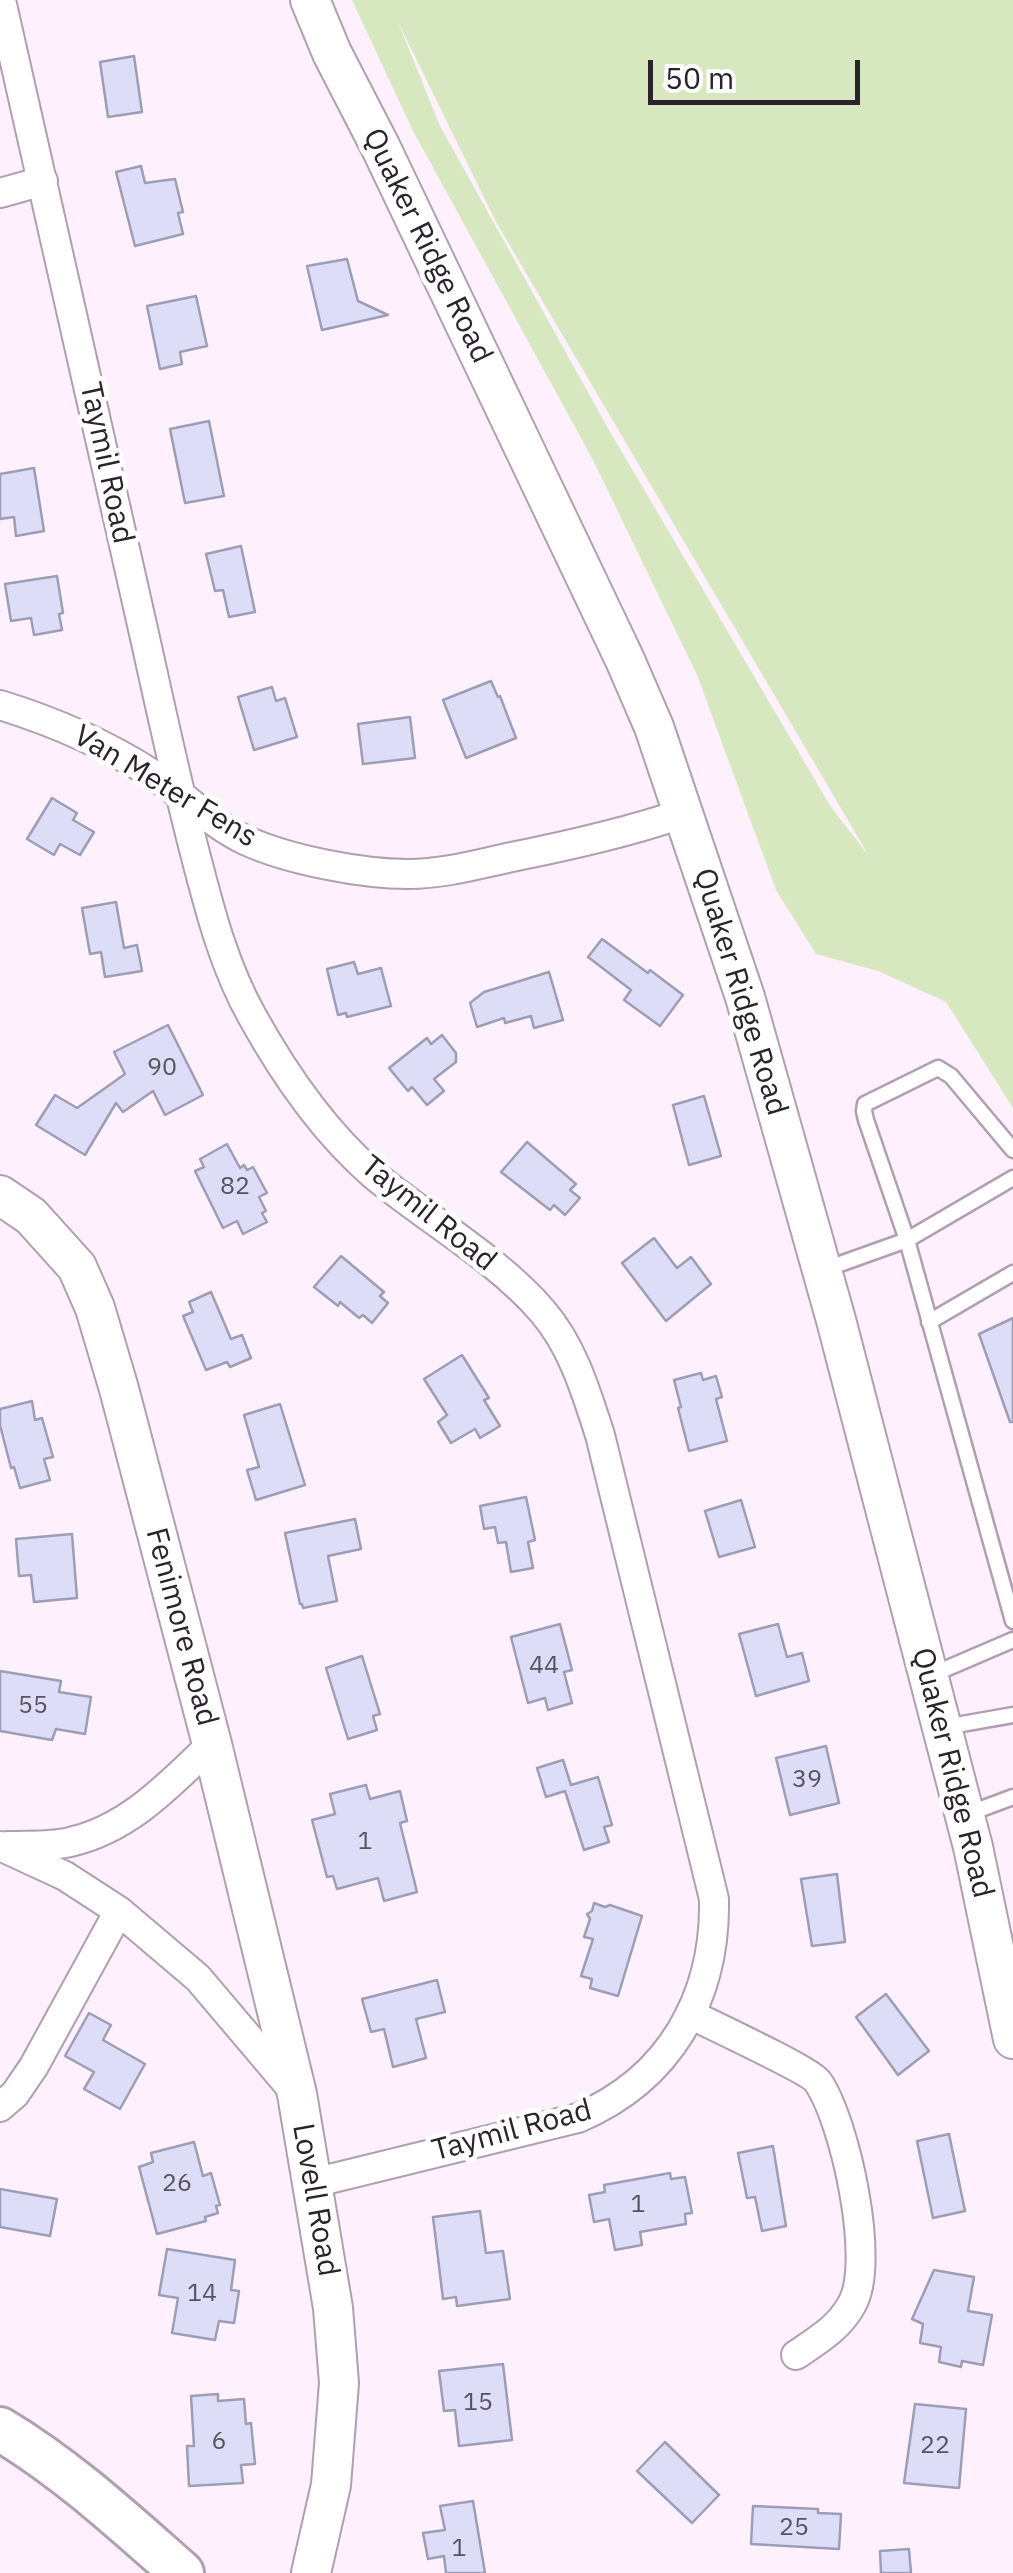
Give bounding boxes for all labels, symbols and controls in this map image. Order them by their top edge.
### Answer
scale bar [653,40,866,102]
text: 50 m [665,58,734,97]
street label: Quaker Ridge Road [355,123,499,369]
street label: Taymil Road [71,379,141,547]
street label: Van Meter Fens [67,718,263,856]
street label: Quaker Ridge Road [685,864,795,1120]
house number: 90 [147,1053,177,1083]
street label: Taymil Road [353,1148,503,1280]
house number: 82 [220,1172,250,1202]
street label: Fenimore Road [137,1524,225,1730]
street label: Quaker Ridge Road [904,1644,1000,1902]
house number: 44 [529,1651,559,1681]
house number: 55 [18,1691,48,1721]
house number: 39 [792,1765,822,1795]
house number: 1 [358,1827,372,1857]
street label: Taymil Road [428,2092,596,2170]
street label: Lovell Road [284,2121,346,2279]
house number: 26 [162,2169,192,2199]
house number: 1 [631,2190,645,2220]
house number: 14 [187,2279,217,2309]
house number: 15 [463,2388,493,2418]
house number: 6 [212,2427,226,2457]
house number: 22 [920,2431,950,2461]
house number: 25 [779,2513,809,2543]
house number: 1 [452,2534,466,2564]

